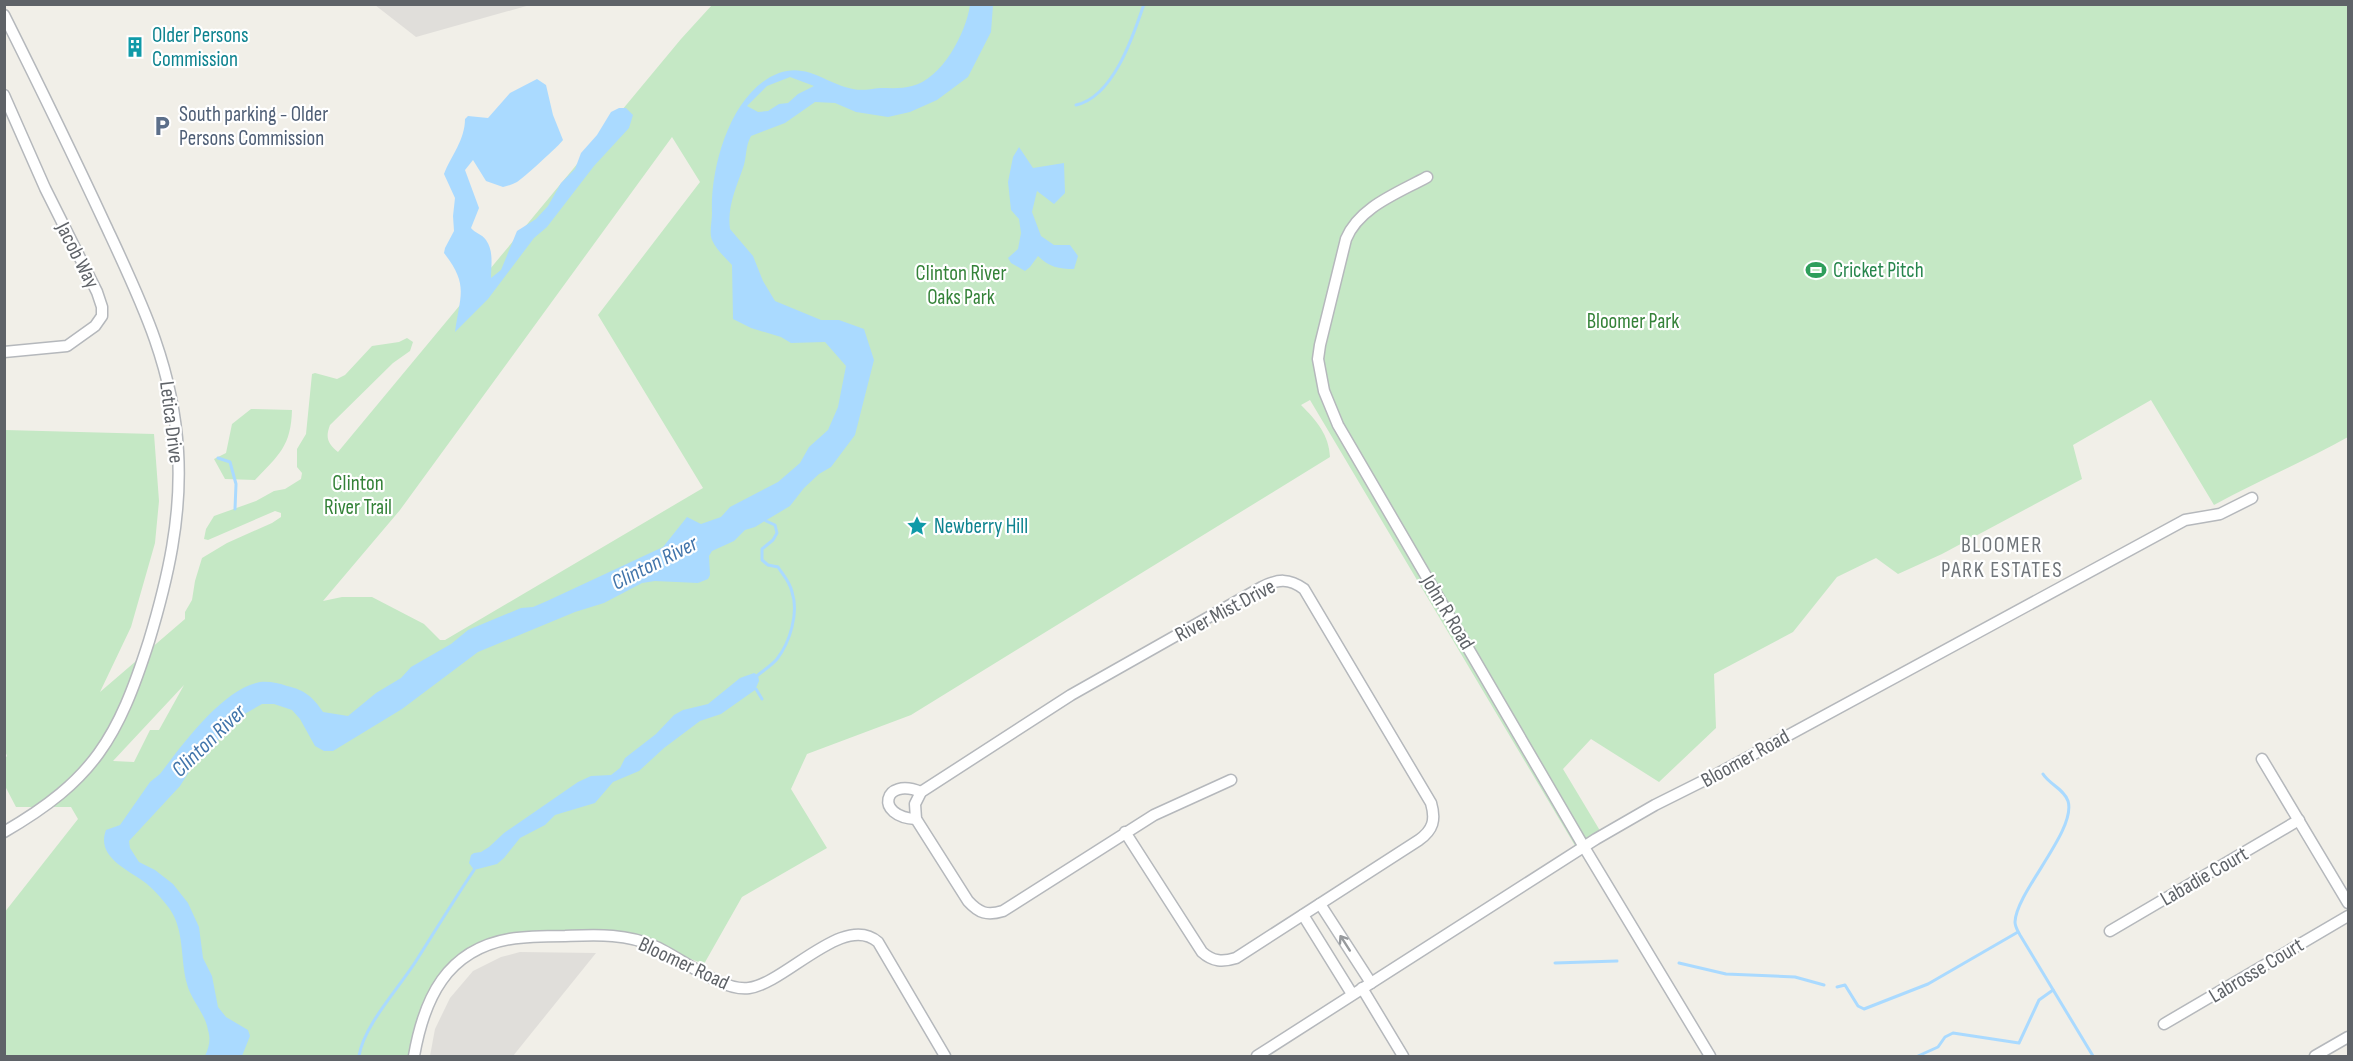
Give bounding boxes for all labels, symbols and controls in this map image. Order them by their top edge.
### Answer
place label: Older Persons Commission [152,23,249,72]
building icon: Older Persons Commission [123,35,147,59]
place label: South parking - Older Persons Commission [179,102,328,151]
parking icon: South parking - Older Persons Commission [150,114,174,138]
street label: Jacob Way [50,217,105,292]
sports icon: Cricket Pitch [1804,258,1828,282]
place label: Cricket Pitch [1833,258,1924,283]
park label: Clinton River Oaks Park [916,261,1006,310]
park label: Bloomer Park [1587,309,1679,334]
street label: Letica Drive [154,380,189,465]
park label: Clinton River Trail [324,471,392,520]
place icon: Newberry Hill [905,514,929,538]
place label: Newberry Hill [934,514,1028,539]
water label: Clinton River [607,530,703,597]
district label: BLOOMER PARK ESTATES [1941,532,2063,584]
street label: John R Road [1415,570,1479,654]
street label: River Mist Drive [1171,574,1280,647]
water label: Clinton River [166,698,252,783]
street label: Bloomer Road [1697,724,1794,793]
street label: Labadie Court [2156,841,2253,912]
street label: Bloomer Road [635,932,733,995]
street label: Labrosse Court [2204,932,2308,1008]
one-way arrow [1339,935,1352,952]

